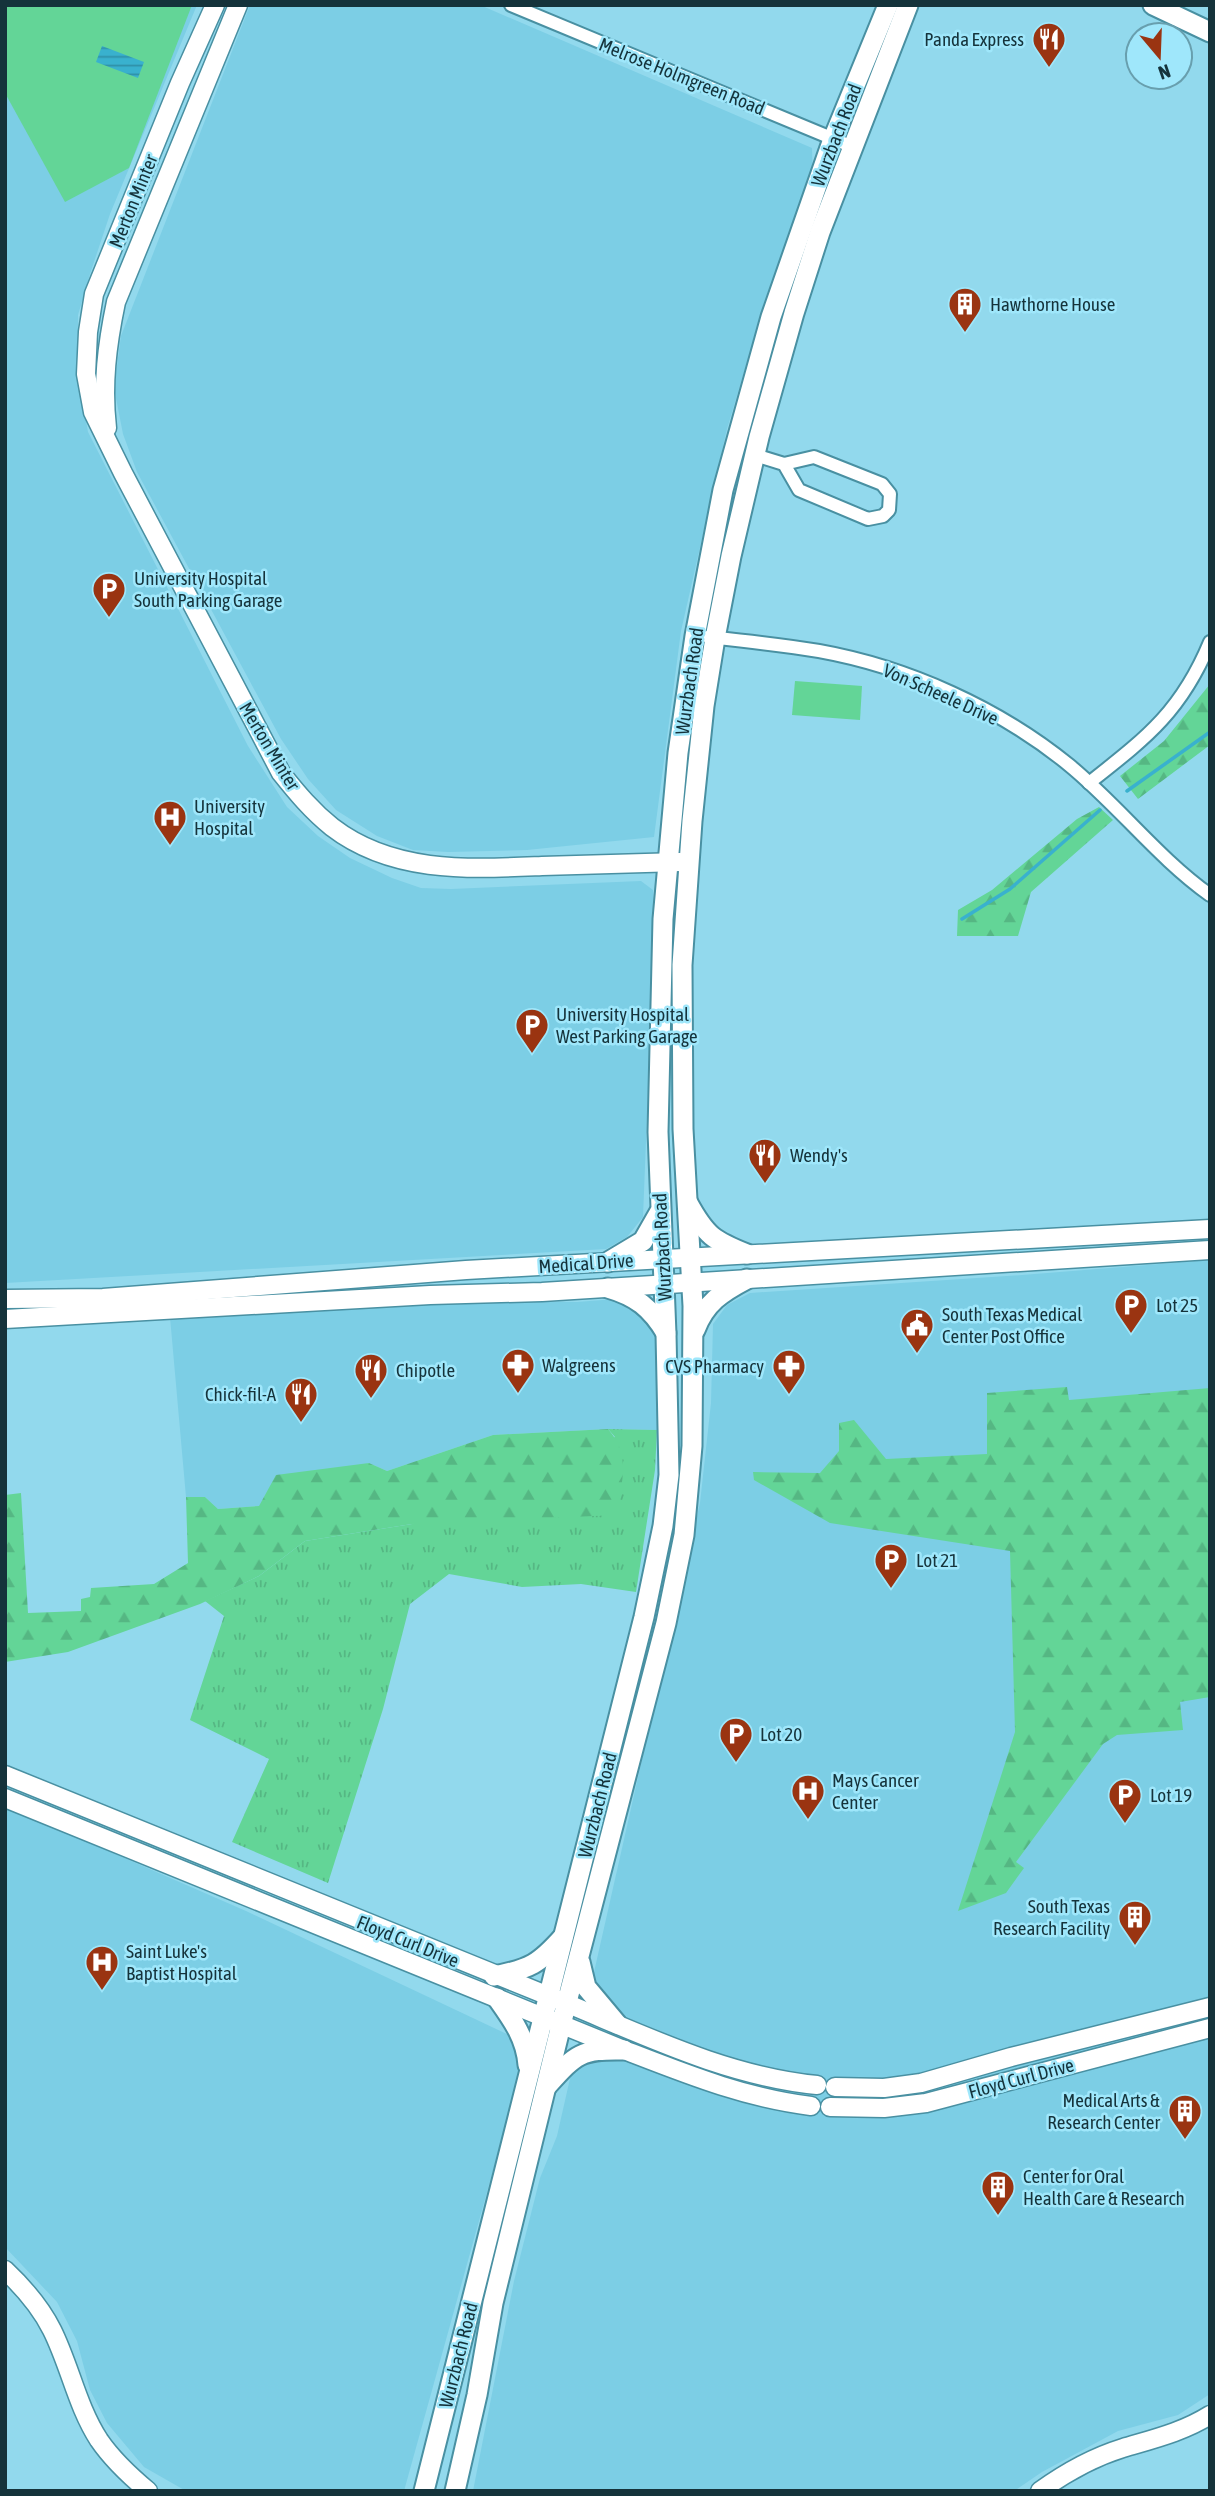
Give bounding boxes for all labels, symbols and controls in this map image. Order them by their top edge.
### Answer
restaurant icon: Panda Express [1030,20,1068,69]
north arrow [1124,21,1194,91]
place label: Panda Express [924,28,1024,50]
street label: Melrose Holmgreen Road [596,33,768,119]
text: N [1156,60,1173,84]
street label: Wurzbach Road [806,81,866,189]
street label: Merton Minter [104,151,162,251]
building icon: Hawthorne House [946,285,984,334]
place label: Hawthorne House [990,293,1115,315]
place label: University Hospital South Parking Garage [134,567,282,611]
parking icon: University Hospital South Parking Garage [90,570,128,619]
street label: Wurzbach Road [671,626,707,736]
street label: Von Scheele Drive [880,659,1002,729]
street label: Merton Minter [235,698,305,794]
place label: University Hospital [194,795,265,839]
hospital icon: University Hospital [151,798,189,847]
place label: University Hospital West Parking Garage [556,1003,698,1047]
parking icon: University Hospital West Parking Garage [513,1006,551,1055]
restaurant icon: Wendy's [746,1136,784,1185]
place label: Wendy's [790,1144,848,1166]
street label: Wurzbach Road [648,1192,676,1302]
street label: Medical Drive [538,1249,634,1277]
parking icon: Lot 25 [1112,1286,1150,1335]
place label: Lot 25 [1156,1294,1198,1316]
place label: South Texas Medical Center Post Office [942,1303,1082,1347]
public building icon: South Texas Medical Center Post Office [898,1306,936,1355]
pharmacy icon: Walgreens [499,1346,537,1395]
pharmacy icon: CVS Pharmacy [770,1347,808,1396]
restaurant icon: Chipotle [352,1351,390,1400]
place label: Walgreens [542,1354,616,1376]
place label: CVS Pharmacy [665,1355,764,1377]
place label: Chipotle [396,1359,455,1381]
restaurant icon: Chick-fil-A [282,1375,320,1424]
place label: Chick-fil-A [205,1383,277,1405]
parking icon: Lot 21 [872,1541,910,1590]
place label: Lot 21 [916,1549,958,1571]
parking icon: Lot 20 [717,1715,755,1764]
place label: Lot 20 [760,1723,802,1745]
street label: Wurzbach Road [573,1750,621,1860]
place label: Mays Cancer Center [832,1769,919,1813]
hospital icon: Mays Cancer Center [789,1772,827,1821]
parking icon: Lot 19 [1106,1776,1144,1825]
place label: Lot 19 [1150,1784,1192,1806]
place label: South Texas Research Facility [993,1895,1110,1939]
building icon: South Texas Research Facility [1116,1898,1154,1947]
street label: Floyd Curl Drive [354,1911,462,1971]
place label: Saint Luke's Baptist Hospital [126,1940,237,1984]
hospital icon: Saint Luke's Baptist Hospital [83,1943,121,1992]
street label: Floyd Curl Drive [966,2053,1076,2103]
place label: Medical Arts & Research Center [1047,2089,1160,2133]
building icon: Medical Arts & Research Center [1166,2092,1204,2141]
place label: Center for Oral Health Care & Research [1023,2165,1185,2209]
building icon: Center for Oral Health Care & Research [979,2168,1017,2217]
street label: Wurzbach Road [434,2300,482,2410]

